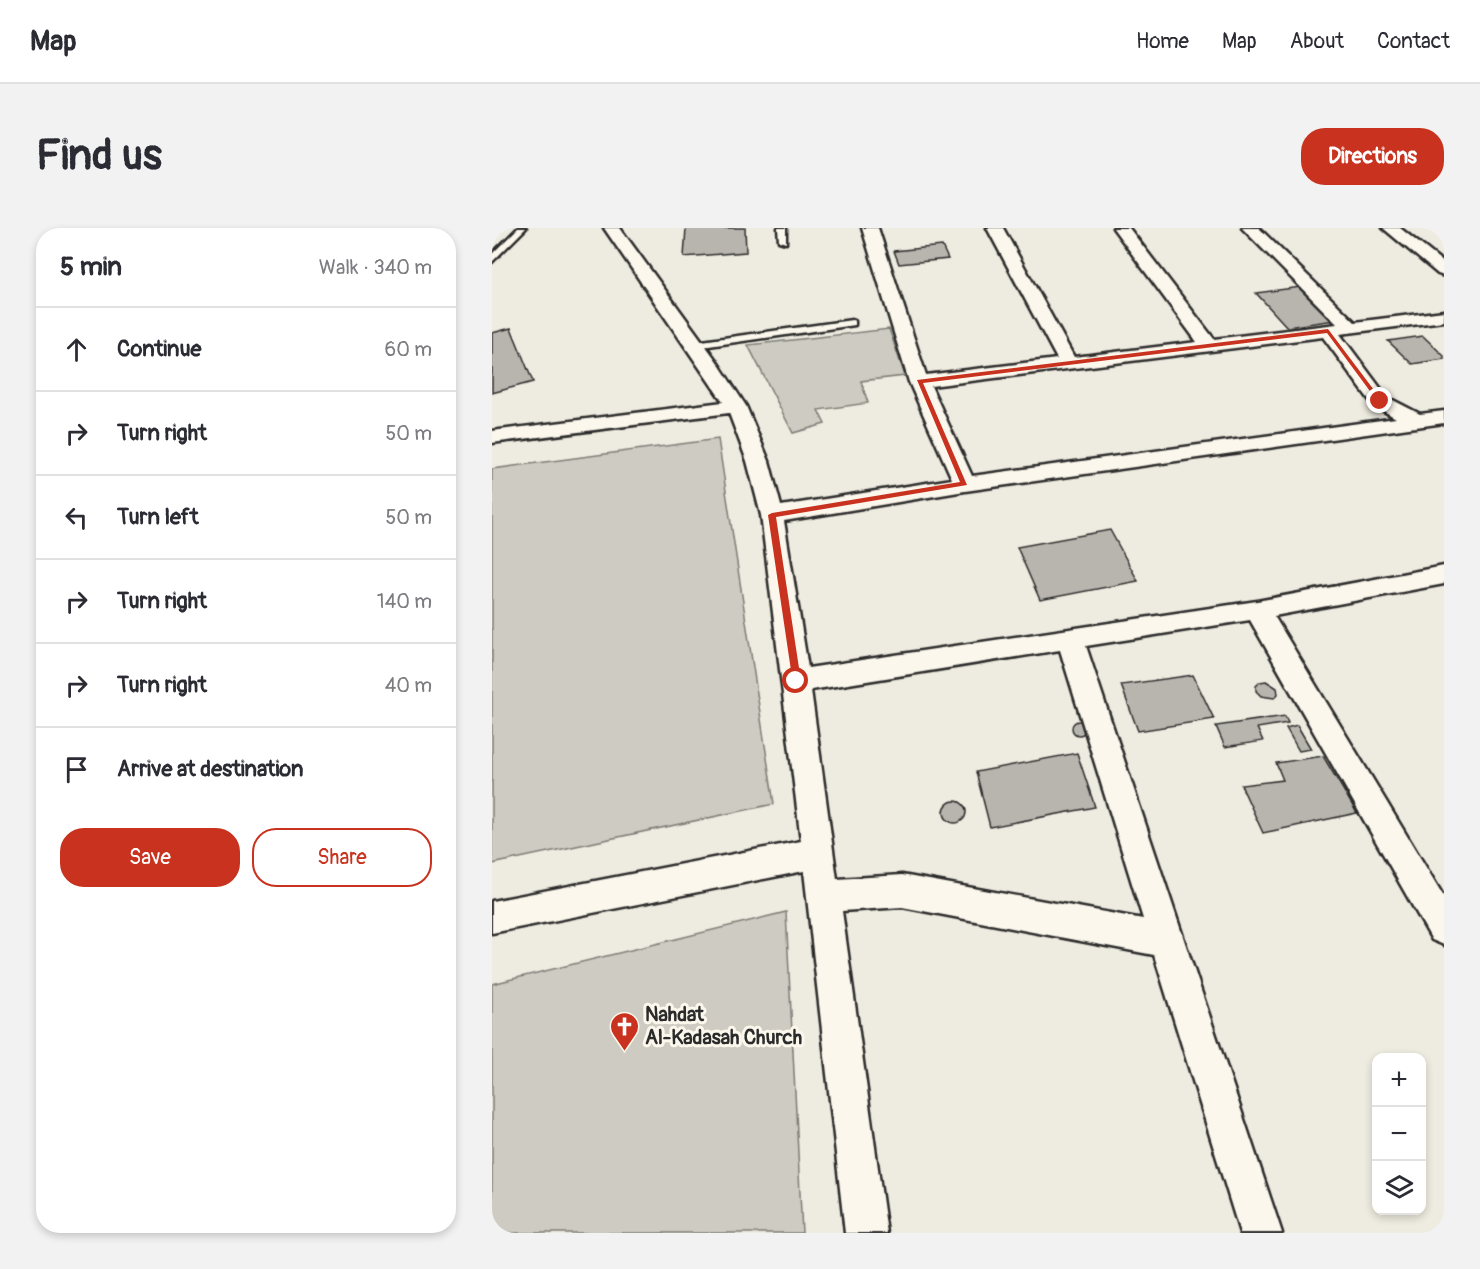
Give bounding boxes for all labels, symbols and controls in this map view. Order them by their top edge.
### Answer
text: Map [30,24,76,59]
text: Home [1136,28,1189,55]
text: Map [1222,28,1257,55]
text: About [1290,28,1344,55]
text: Contact [1377,28,1450,55]
button: Directions [1301,128,1444,185]
text: Find us [36,130,162,182]
text: 5 min [60,251,122,283]
text: Walk · 340 m [319,255,432,280]
icon: ahead [60,333,93,366]
text: Continue [117,335,201,363]
text: 60 m [385,337,432,362]
route end [1366,387,1392,413]
icon: right [60,417,93,450]
text: Turn right [117,419,207,447]
text: 50 m [385,421,432,446]
icon: left [60,501,93,534]
text: Turn left [117,503,199,531]
text: 50 m [385,505,432,530]
icon: right [60,585,93,618]
text: Turn right [117,587,207,615]
text: 140 m [377,589,432,614]
route start [782,667,808,693]
icon: right [60,669,93,702]
text: Turn right [117,671,207,699]
text: 40 m [385,673,432,698]
icon: arrive [60,753,93,786]
text: Arrive at destination [117,755,303,783]
button: Save [60,828,240,887]
button: Share [252,828,432,887]
place label: Nahdat Al-Kadasah Church [645,1002,802,1050]
church icon: Nahdat Al-Kadasah Church [608,1010,640,1052]
map controls [1372,1053,1426,1215]
button: + [1372,1053,1426,1107]
button: − [1372,1107,1426,1161]
button: layers [1372,1161,1426,1215]

